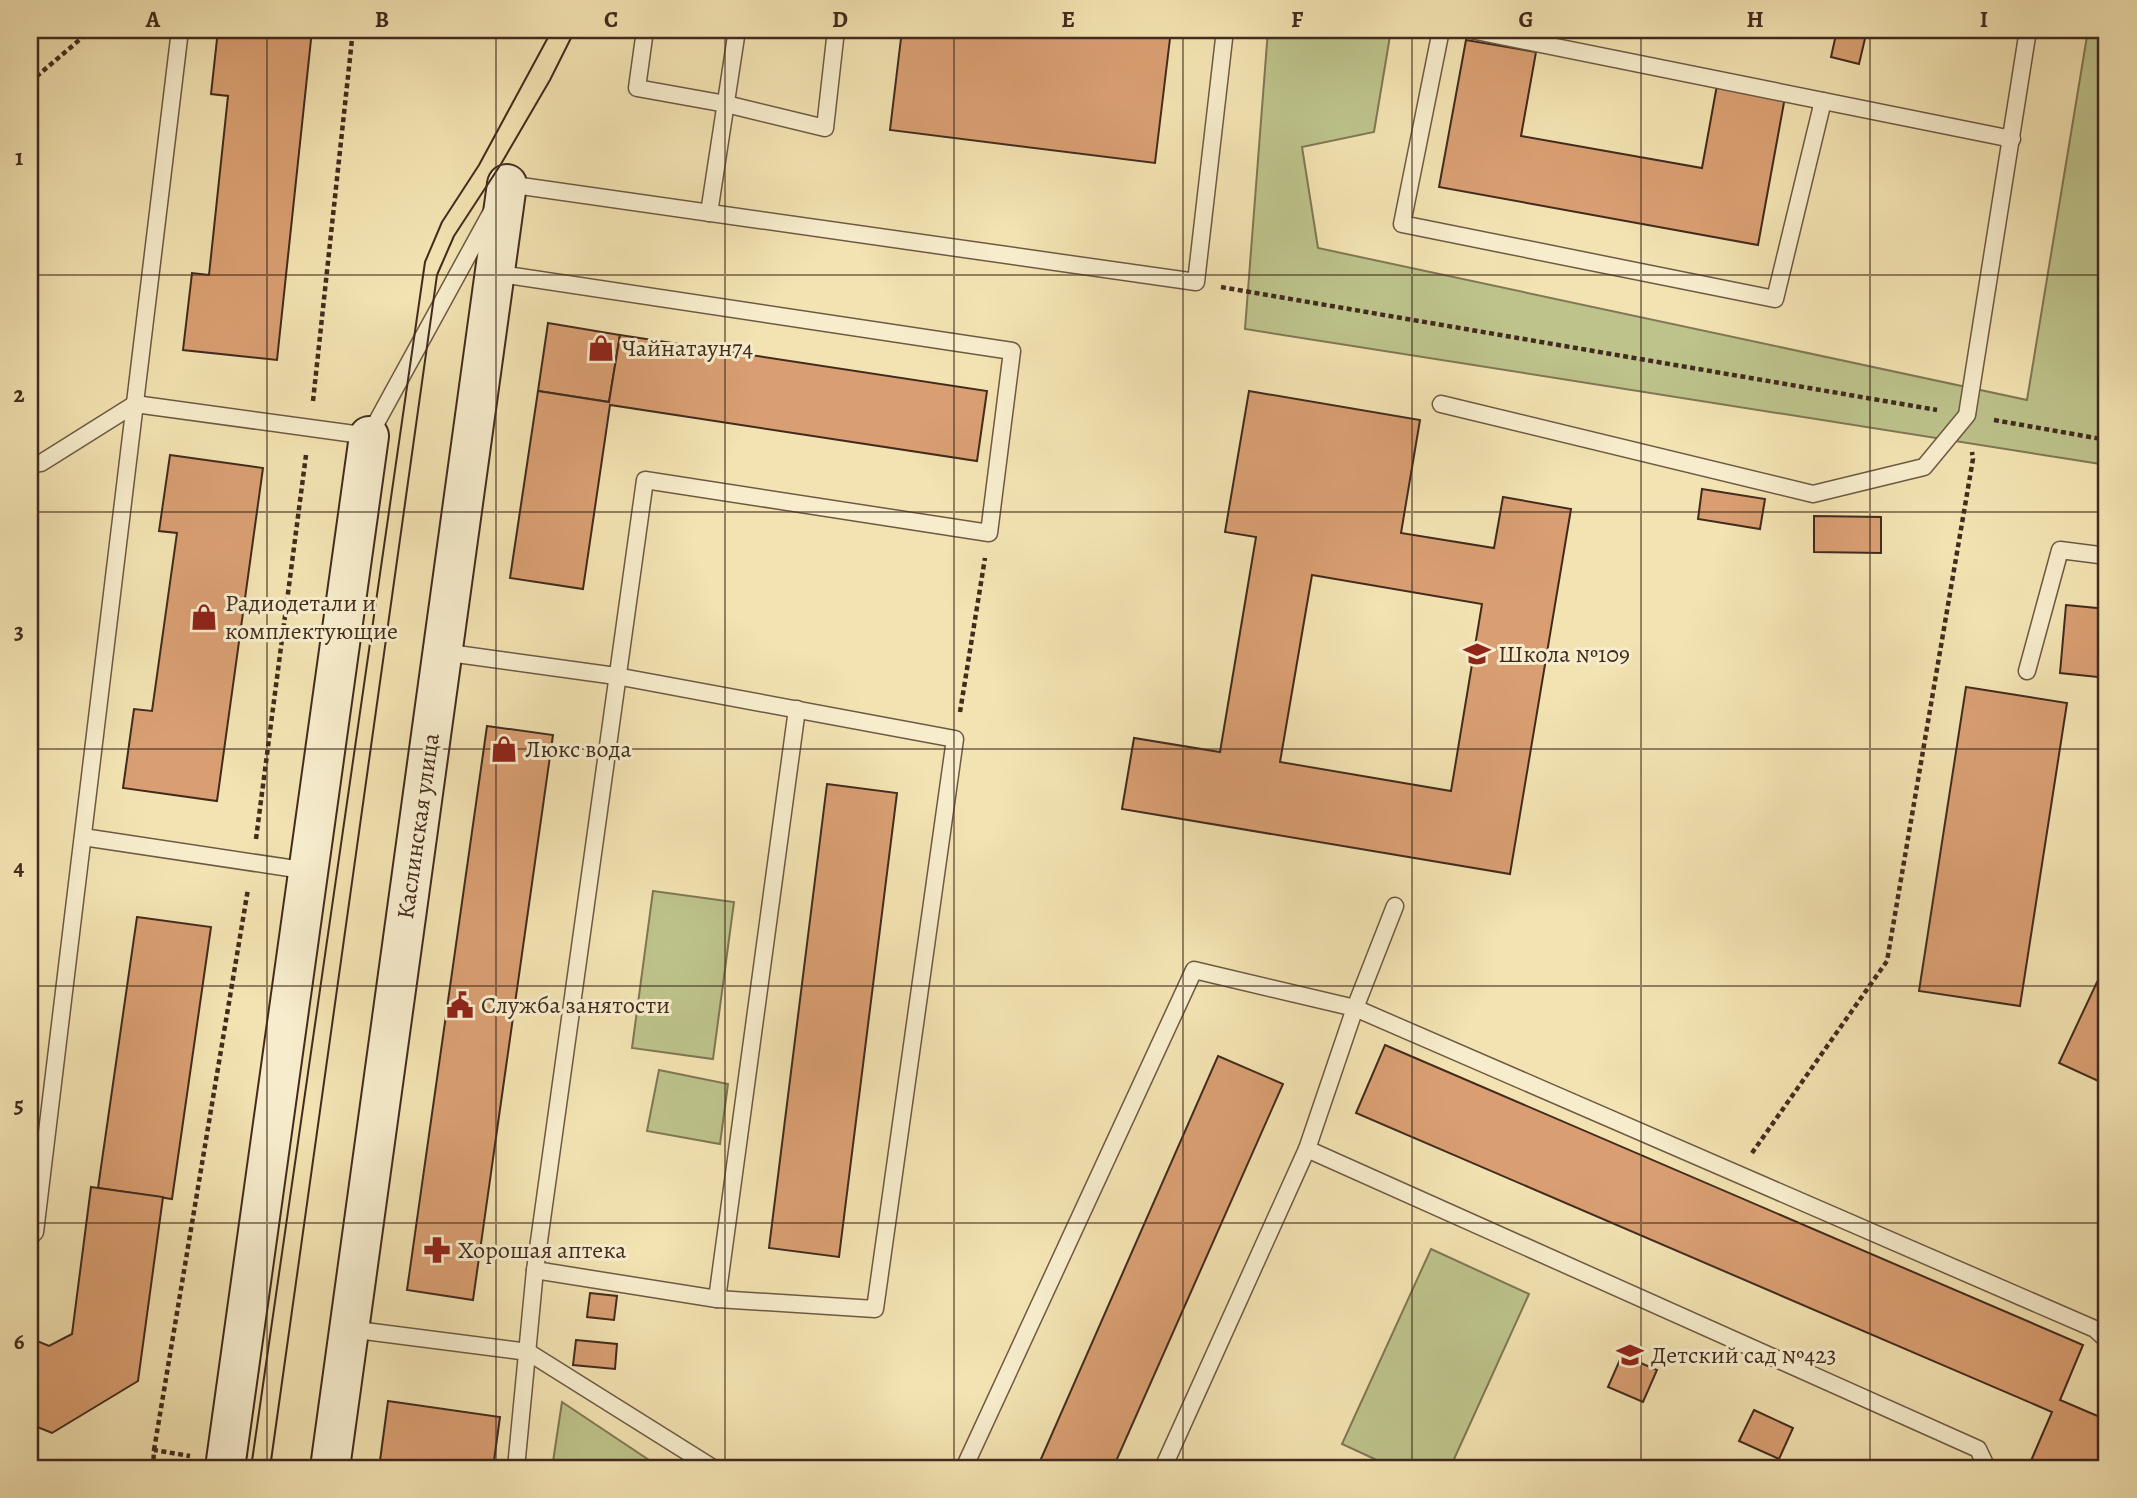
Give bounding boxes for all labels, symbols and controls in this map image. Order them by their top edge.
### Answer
text: A [145,4,161,35]
text: B [375,4,389,35]
text: C [604,4,618,35]
text: D [832,4,848,35]
text: E [1061,4,1075,35]
text: F [1291,4,1304,35]
text: G [1518,4,1534,35]
text: H [1746,4,1764,35]
text: I [1980,4,1988,35]
text: 1 [15,142,23,173]
place label: Чайнатаун74 [622,332,753,364]
shop icon: Чайнатаун74 [586,333,616,363]
text: 2 [13,379,25,410]
place label: Радиодетали и комплектующие [225,587,398,647]
shop icon: Радиодетали и комплектующие [189,602,219,632]
text: 3 [14,616,24,647]
place label: Школа №109 [1498,638,1630,670]
school or university icon: Школа №109 [1462,639,1492,669]
street label: Каслинская улица [389,731,447,921]
place label: Люкс вода [525,733,632,765]
shop icon: Люкс вода [489,734,519,764]
text: 4 [14,852,25,883]
place label: Служба занятости [481,989,670,1021]
public building icon: Служба занятости [445,990,475,1020]
text: 5 [14,1089,24,1120]
place label: Хорошая аптека [458,1234,626,1266]
pharmacy icon: Хорошая аптека [422,1235,452,1265]
text: 6 [14,1326,25,1357]
place label: Детский сад №423 [1651,1339,1837,1371]
school or university icon: Детский сад №423 [1615,1340,1645,1370]

